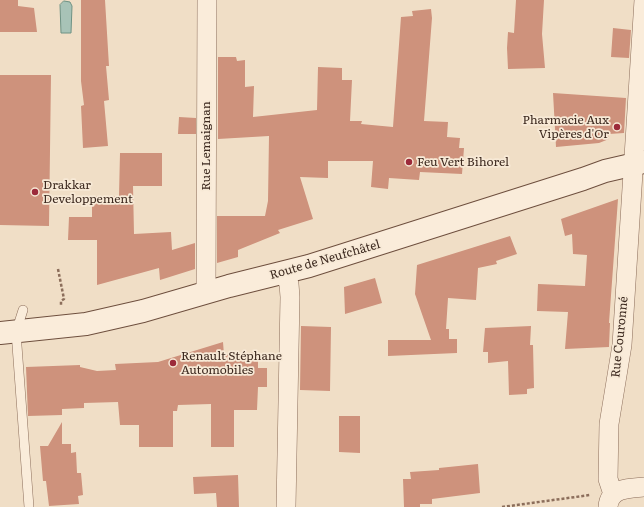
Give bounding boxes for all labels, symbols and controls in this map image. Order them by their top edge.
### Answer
street label: Rue Lemaignan [199,101,213,191]
place label: Pharmacie Aux Vipères d'Or [522,113,609,141]
marker: Pharmacie Aux Vipères d'Or [612,122,622,132]
place label: Feu Vert Bihorel [417,155,509,169]
marker: Feu Vert Bihorel [404,157,414,167]
place label: Drakkar Developpement [43,178,133,206]
marker: Drakkar Developpement [30,187,40,197]
street label: Route de Neufchâtel [268,237,382,283]
street label: Rue Couronné [609,296,631,378]
place label: Renault Stéphane Automobiles [181,349,282,377]
marker: Renault Stéphane Automobiles [168,358,178,368]

